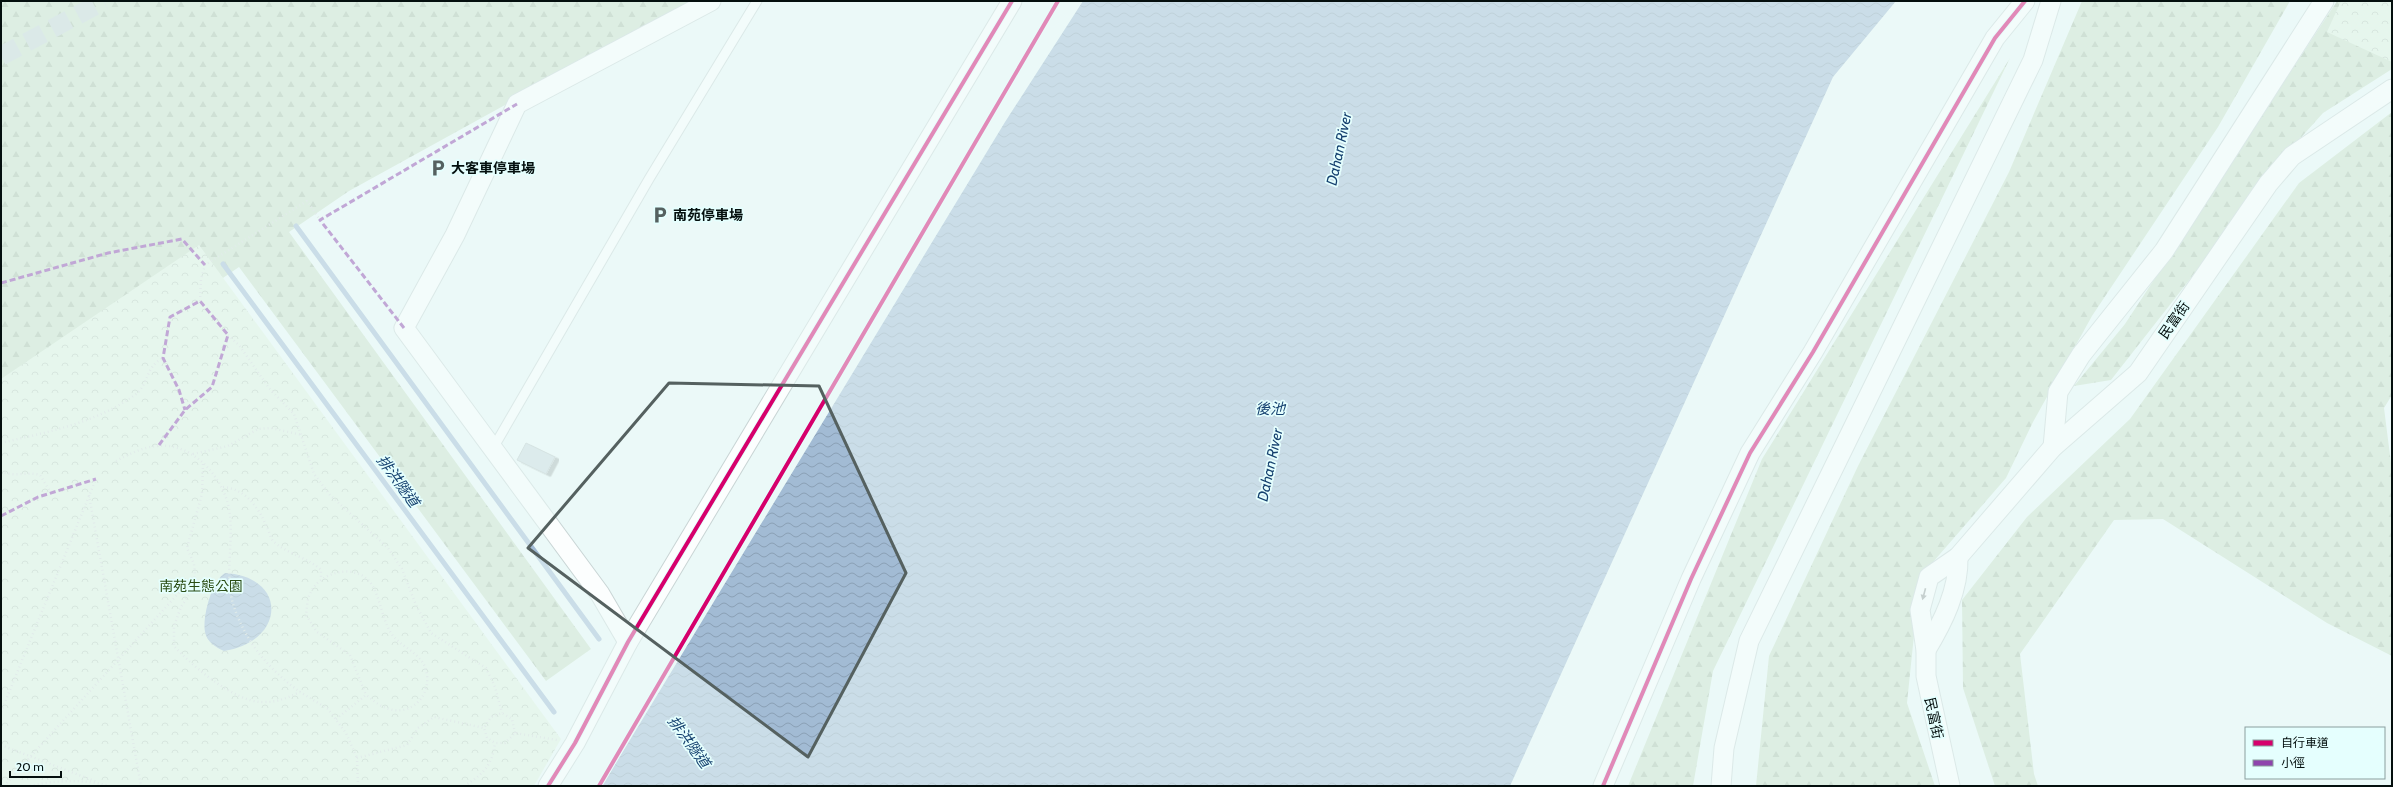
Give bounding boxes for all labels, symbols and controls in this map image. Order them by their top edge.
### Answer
water label: Dahan River [1322,110,1356,187]
parking icon: 大客車停車場 [428,158,448,178]
place label: 大客車停車場 [451,159,535,177]
parking icon: 南苑停車場 [650,205,670,225]
place label: 南苑停車場 [673,206,743,224]
street label: 民富街 [2155,298,2193,342]
water label: 後池 [1255,400,1287,418]
water label: Dahan River [1253,426,1287,503]
water label: 排洪隧道 [373,451,424,512]
park label: 南苑生態公園 [159,577,243,595]
one-way arrow [1921,588,1927,600]
street label: 民富街 [1921,696,1947,740]
water label: 排洪隧道 [664,712,715,773]
legend [2245,727,2385,779]
text: 自行車道 [2281,735,2329,750]
scale bar [10,753,61,779]
text: 小徑 [2281,755,2305,770]
text: 20 m [16,759,44,774]

